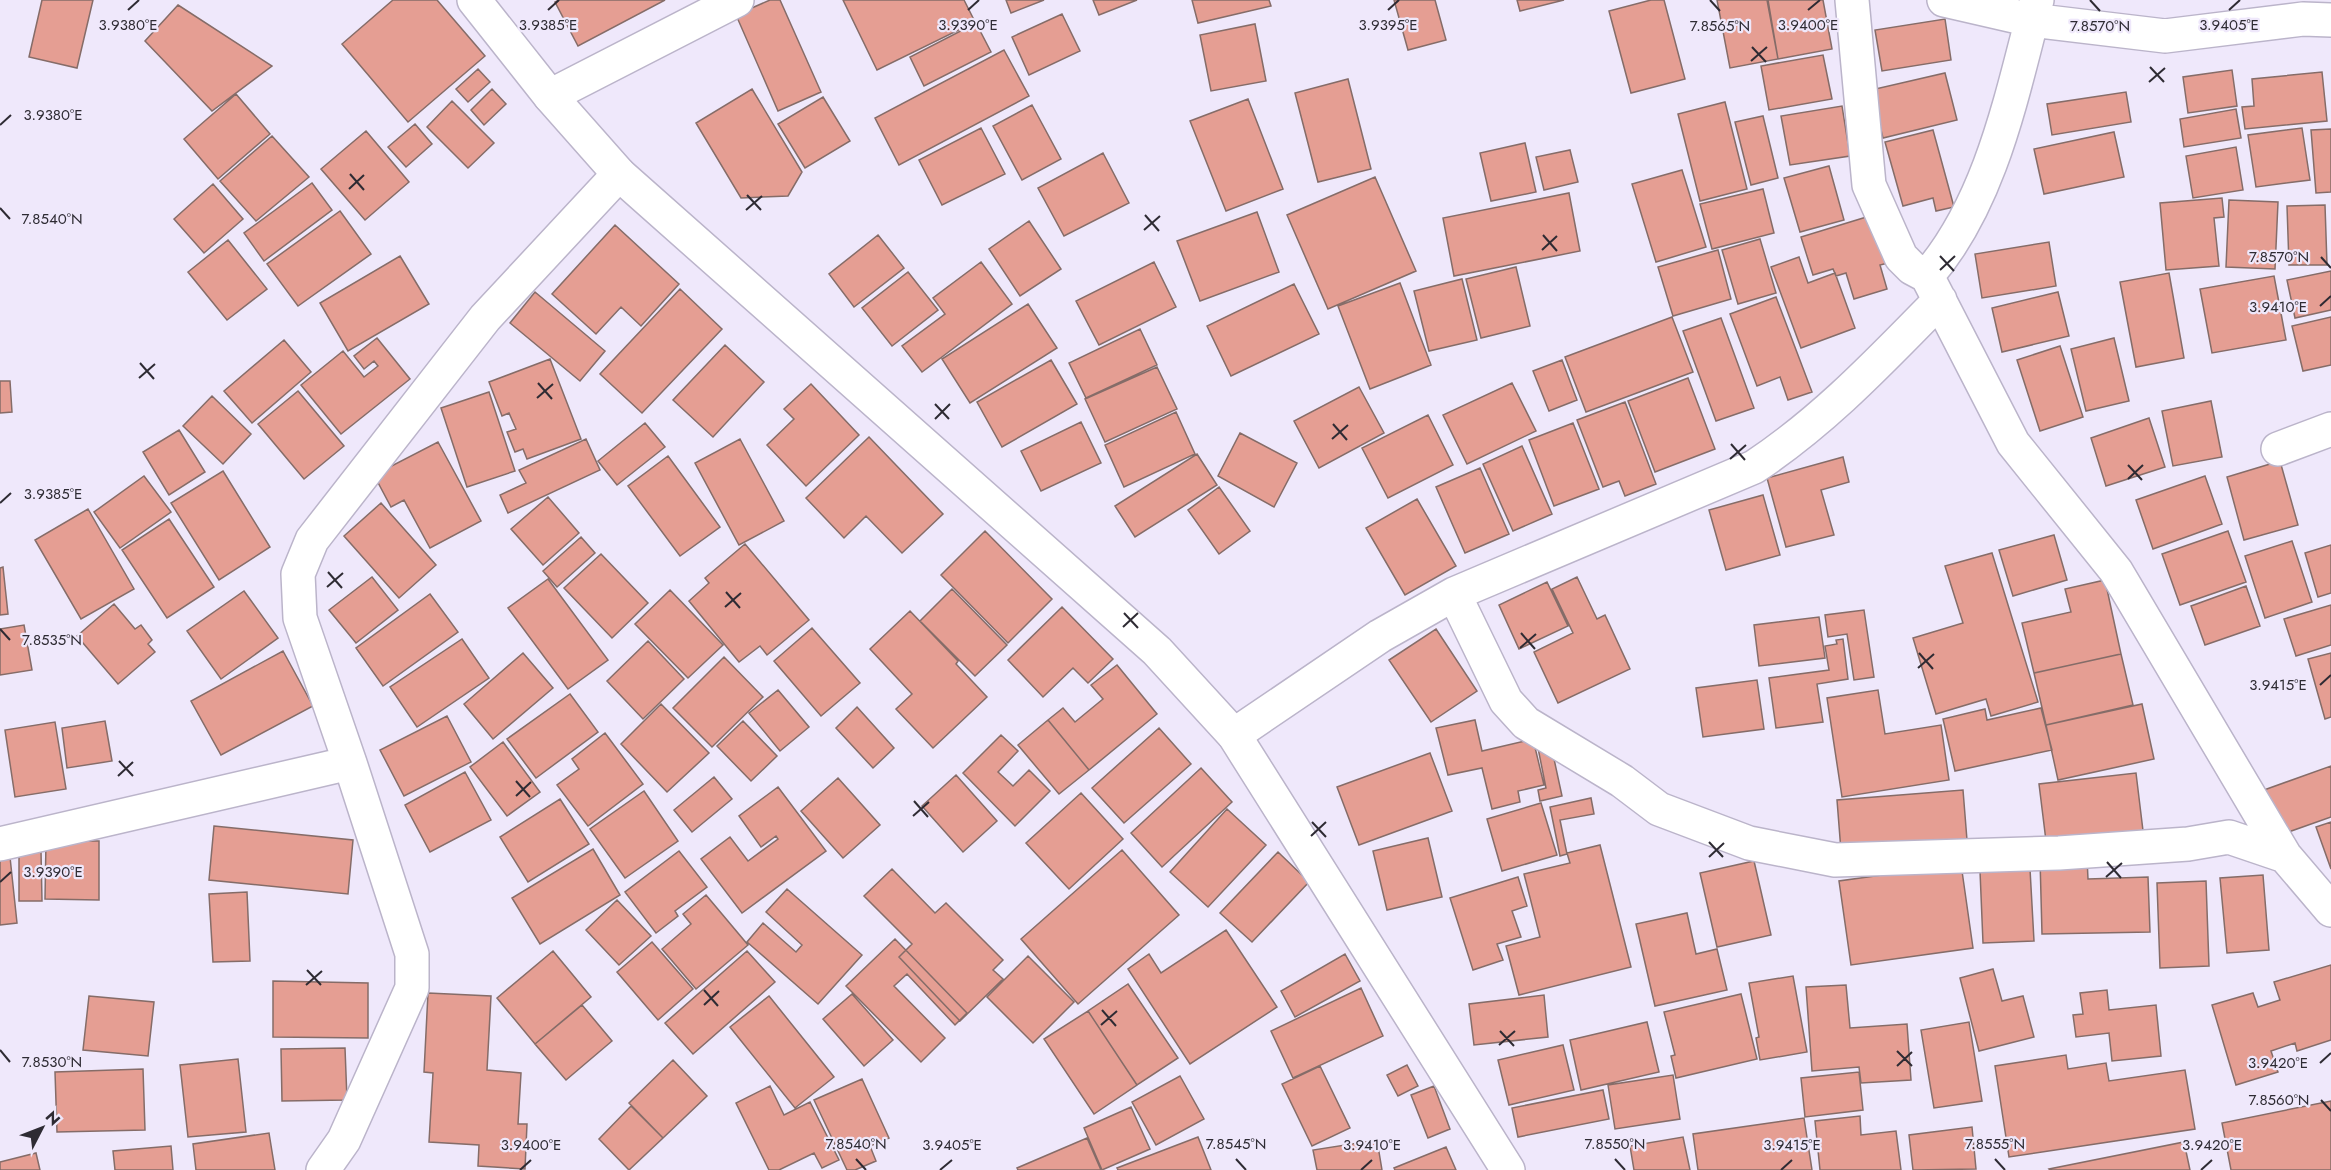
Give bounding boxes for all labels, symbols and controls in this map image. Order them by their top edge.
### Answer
text: 3.9380°E [99,14,157,36]
text: 3.9385°E [519,14,577,36]
text: 3.9390°E [938,14,998,36]
text: 3.9395°E [1359,14,1417,36]
text: 3.9400°E [1778,14,1838,36]
text: 3.9405°E [2199,14,2259,36]
text: 7.8565°N [1690,15,1750,37]
text: 7.8570°N [2070,15,2130,37]
text: 3.9380°E [24,104,82,126]
text: 7.8540°N [21,208,83,230]
text: 7.8570°N [2249,246,2309,268]
text: 3.9410°E [2249,296,2307,318]
text: 3.9385°E [24,483,82,505]
text: 7.8535°N [22,629,82,651]
text: 3.9415°E [2249,674,2307,696]
text: 3.9390°E [23,861,83,883]
text: 7.8530°N [22,1051,82,1073]
text: 3.9420°E [2248,1052,2308,1074]
text: 7.8560°N [2249,1089,2309,1111]
north arrow [12,1098,72,1158]
text: N [40,1106,66,1131]
text: 7.8540°N [825,1133,887,1155]
text: 7.8545°N [1206,1133,1266,1155]
text: 7.8550°N [1585,1133,1645,1155]
text: 7.8555°N [1965,1133,2025,1155]
text: 3.9400°E [501,1134,561,1156]
text: 3.9405°E [922,1134,982,1156]
text: 3.9410°E [1343,1134,1401,1156]
text: 3.9415°E [1763,1134,1821,1156]
text: 3.9420°E [2182,1134,2242,1156]

